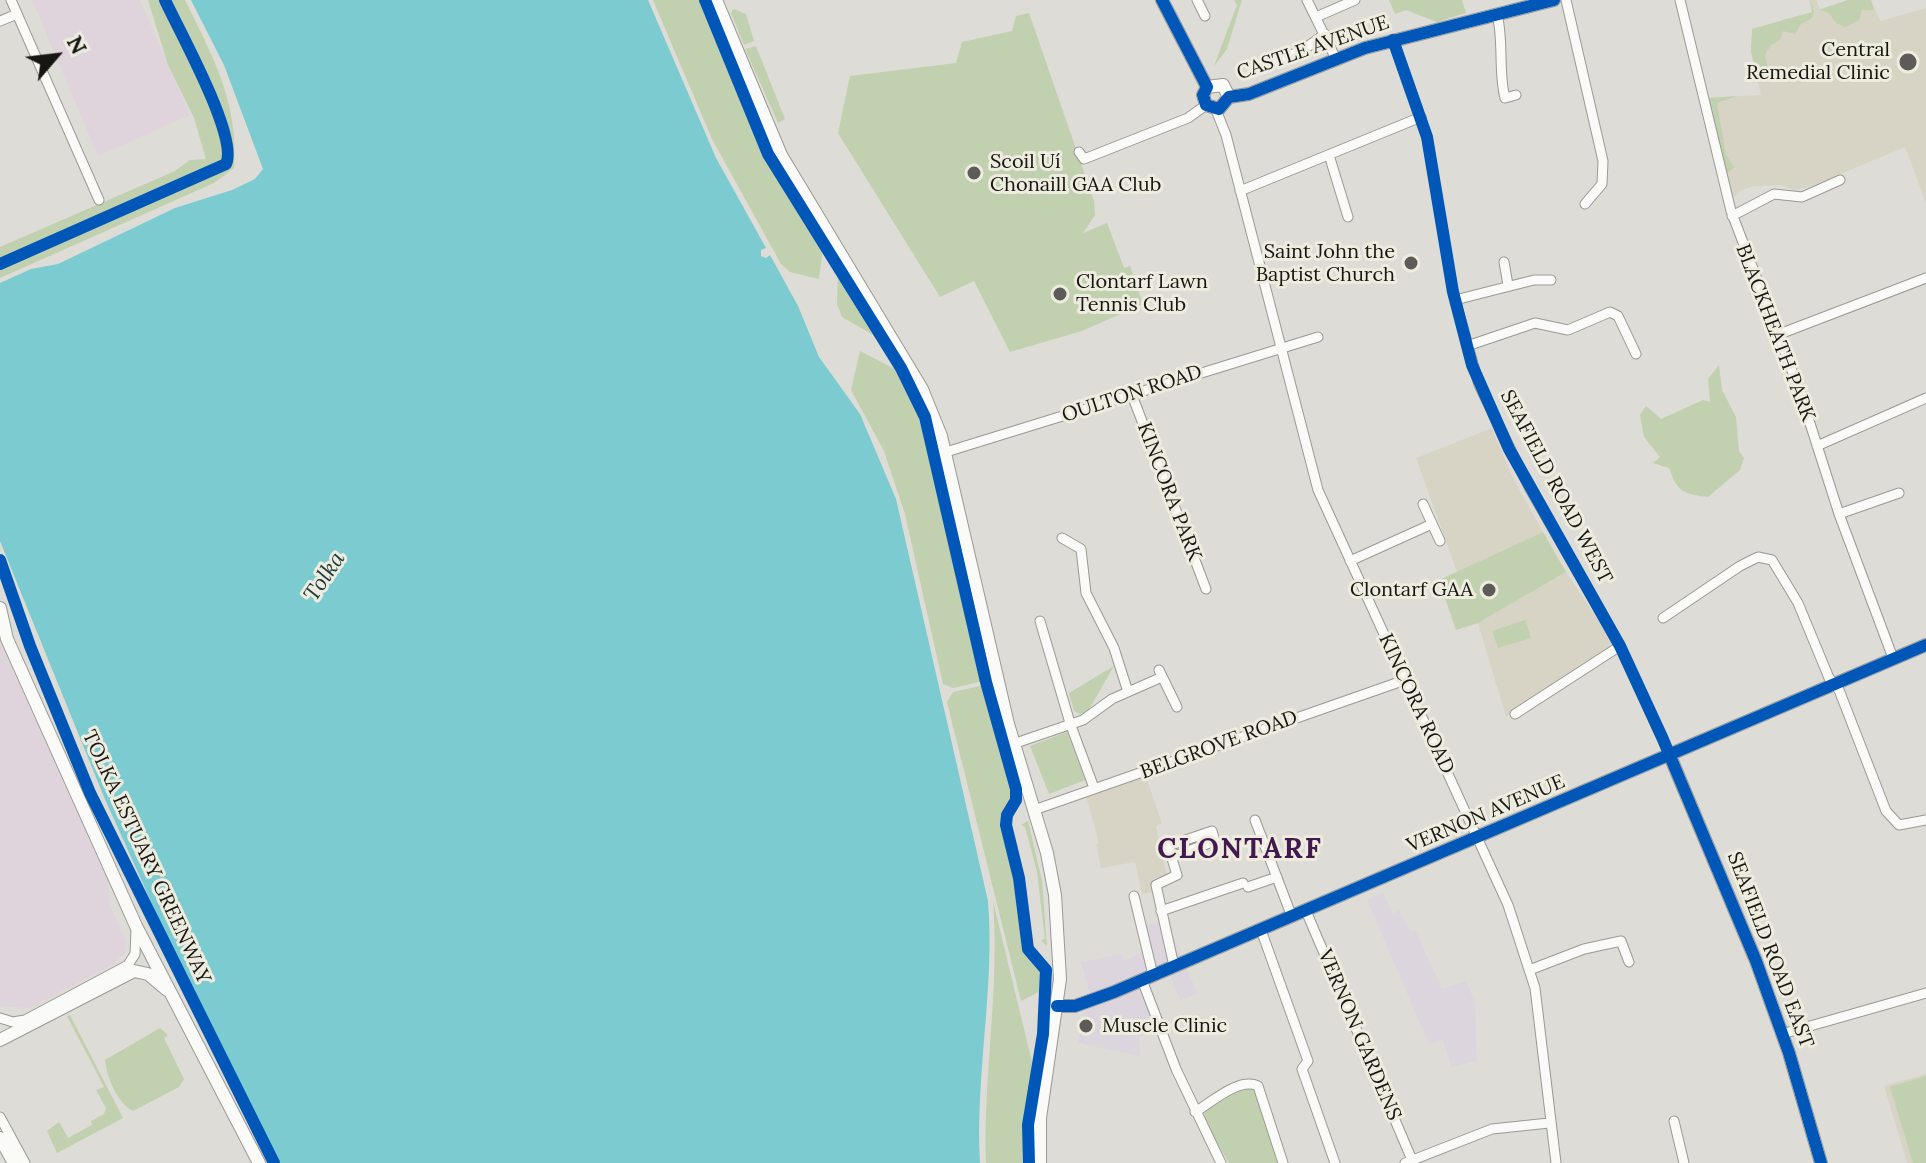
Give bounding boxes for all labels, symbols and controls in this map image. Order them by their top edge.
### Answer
street label: CASTLE AVENUE [1234,11,1392,85]
north arrow [16,16,96,96]
text: N [61,31,94,59]
place label: Central Remedial Clinic [1746,38,1890,85]
marker: Central Remedial Clinic [1897,51,1919,73]
place label: Scoil Uí Chonaill GAA Club [990,150,1161,197]
marker: Scoil Uí Chonaill GAA Club [965,164,983,182]
place label: Saint John the Baptist Church [1256,240,1395,287]
street label: BLACKHEATH PARK [1730,241,1820,425]
marker: Saint John the Baptist Church [1402,254,1420,272]
place label: Clontarf Lawn Tennis Club [1076,270,1208,317]
marker: Clontarf Lawn Tennis Club [1051,285,1069,303]
street label: OULTON ROAD [1059,360,1205,428]
street label: SEAFIELD ROAD WEST [1495,386,1617,588]
street label: KINCORA PARK [1132,419,1206,565]
water label: Tolka [299,547,351,607]
place label: Clontarf GAA [1350,578,1473,602]
marker: Clontarf GAA [1480,581,1498,599]
street label: KINCORA ROAD [1373,630,1459,778]
street label: BELGROVE ROAD [1137,705,1301,785]
street label: TOLKA ESTUARY GREENWAY [77,726,215,988]
street label: VERNON AVENUE [1403,770,1569,858]
district label: CLONTARF [1157,833,1323,867]
street label: SEAFIELD ROAD EAST [1722,849,1818,1051]
street label: VERNON GARDENS [1312,946,1406,1124]
place label: Muscle Clinic [1102,1014,1227,1038]
marker: Muscle Clinic [1077,1017,1095,1035]

